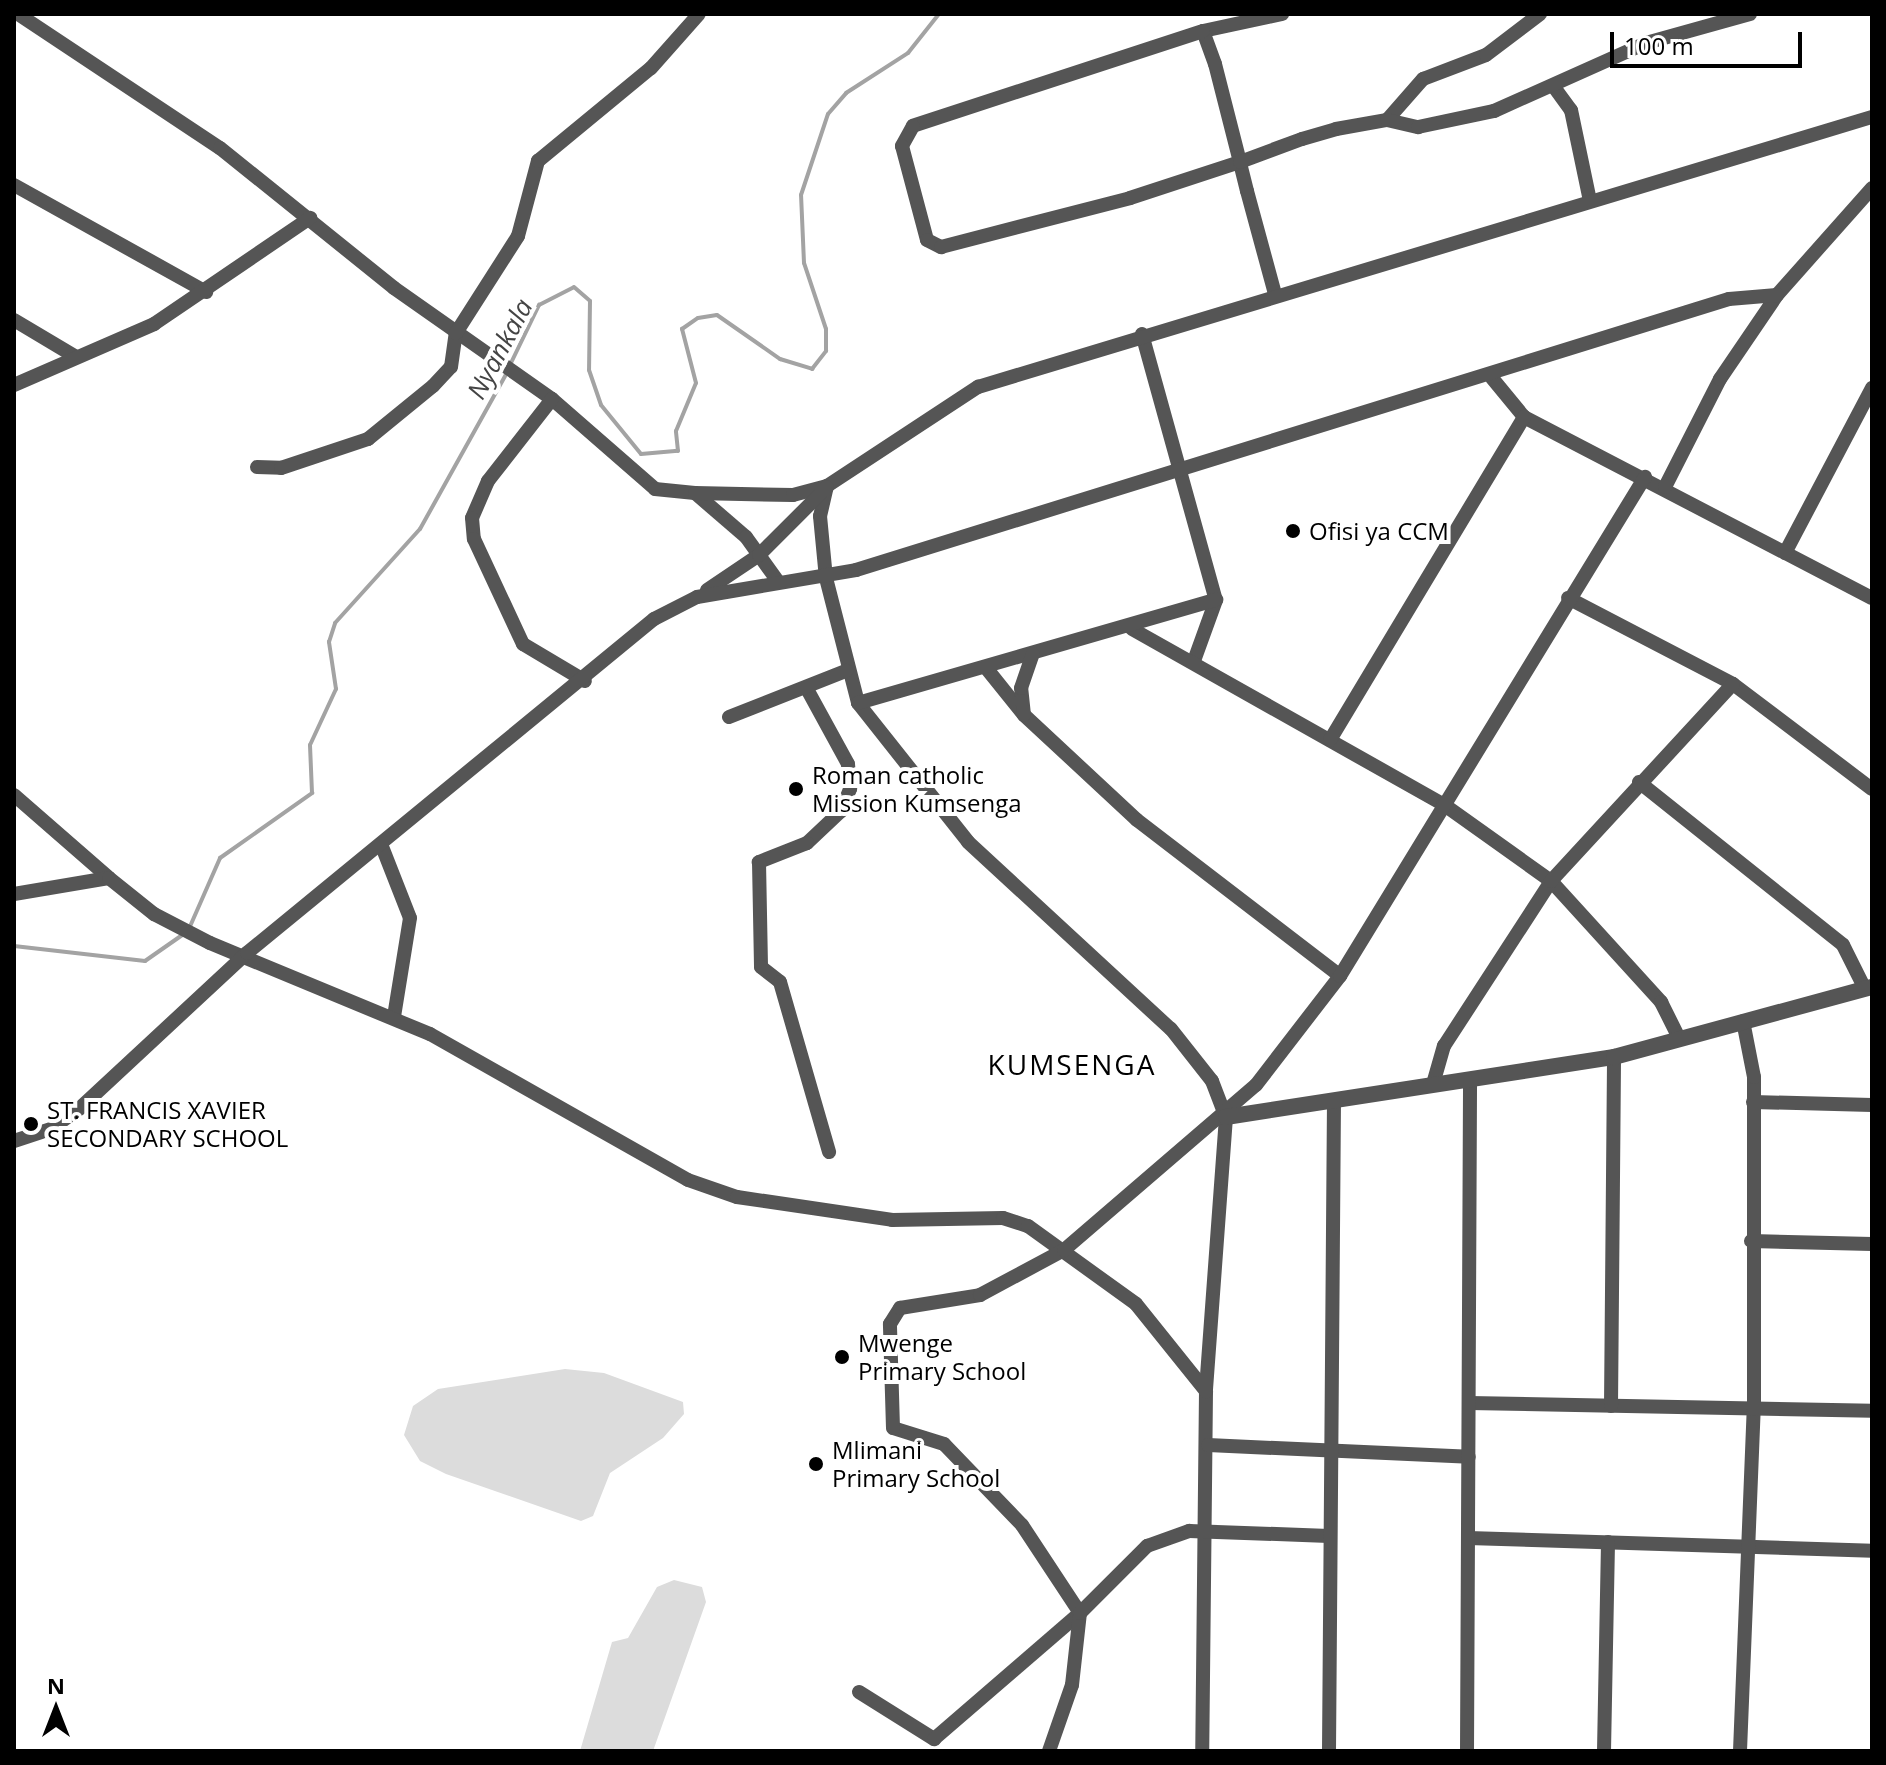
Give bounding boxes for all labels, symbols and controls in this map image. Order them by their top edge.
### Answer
scale bar [1614,16,1806,66]
text: 100 m [1624,29,1694,62]
water label: Nyankala [461,294,539,404]
place label: Ofisi ya CCM [1309,517,1449,545]
marker: Ofisi ya CCM [1284,522,1302,540]
place label: Roman catholic Mission Kumsenga [812,761,1022,817]
marker: Roman catholic Mission Kumsenga [787,780,805,798]
district label: KUMSENGA [988,1047,1156,1081]
place label: ST. FRANCIS XAVIER SECONDARY SCHOOL [47,1096,288,1152]
marker: ST. FRANCIS XAVIER SECONDARY SCHOOL [22,1115,40,1133]
place label: Mwenge Primary School [858,1329,1026,1385]
marker: Mwenge Primary School [833,1348,851,1366]
place label: Mlimani Primary School [832,1436,1000,1492]
marker: Mlimani Primary School [807,1455,825,1473]
north arrow [16,1669,96,1749]
text: N [47,1670,65,1700]

